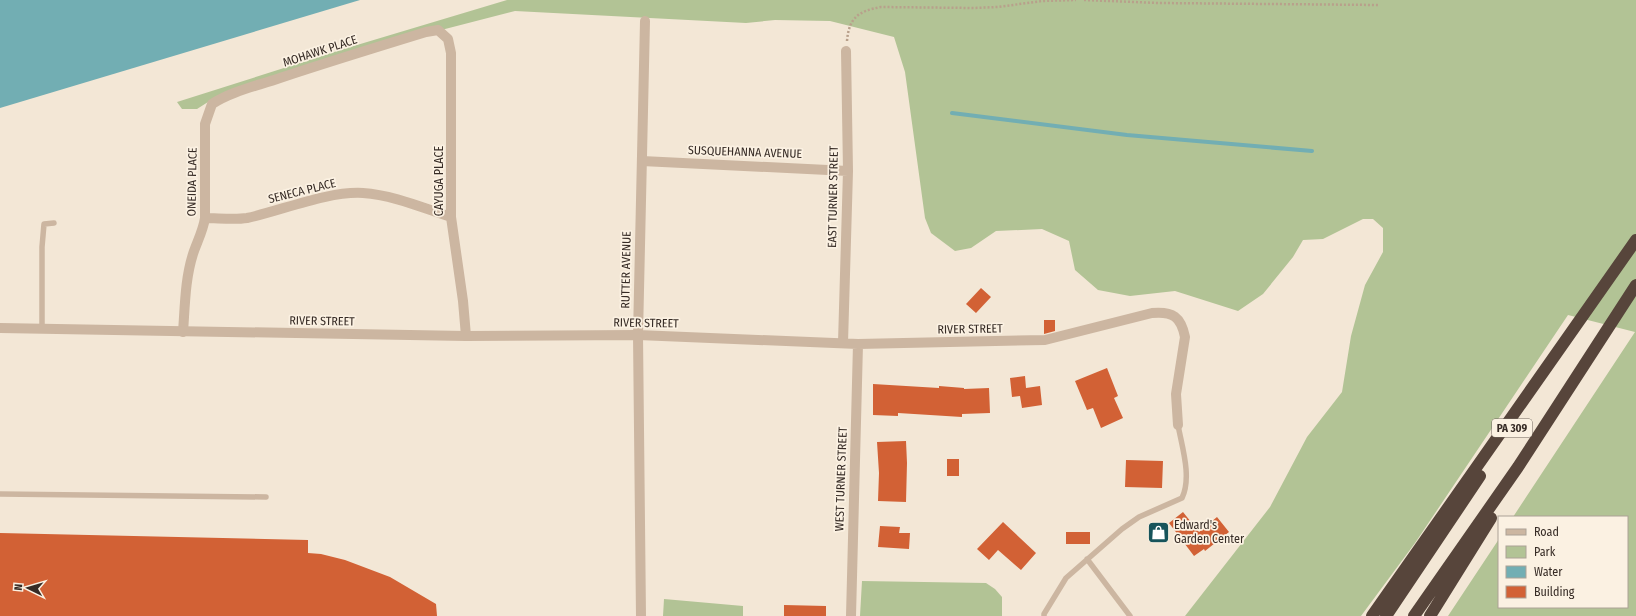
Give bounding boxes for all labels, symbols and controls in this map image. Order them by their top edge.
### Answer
street label: MOHAWK PLACE [281,32,359,70]
street label: SUSQUEHANNA AVENUE [688,143,803,161]
street label: CAYUGA PLACE [432,145,446,216]
street label: EAST TURNER STREET [825,145,841,248]
street label: ONEIDA PLACE [184,147,200,217]
street label: SENECA PLACE [267,176,338,206]
street label: RUTTER AVENUE [618,231,634,309]
street label: RIVER STREET [289,313,355,329]
street label: RIVER STREET [613,315,679,331]
street label: RIVER STREET [937,321,1003,337]
road number: PA 309 [1492,419,1532,437]
street label: WEST TURNER STREET [832,426,850,532]
legend [1498,516,1628,608]
place label: Edward's Garden Center [1174,518,1245,546]
shop icon: Edward's Garden Center [1146,519,1172,545]
text: Road [1534,525,1559,539]
text: Park [1534,545,1556,559]
text: Water [1534,565,1563,579]
north arrow [8,568,48,608]
text: N [12,583,25,591]
text: Building [1534,585,1575,599]

